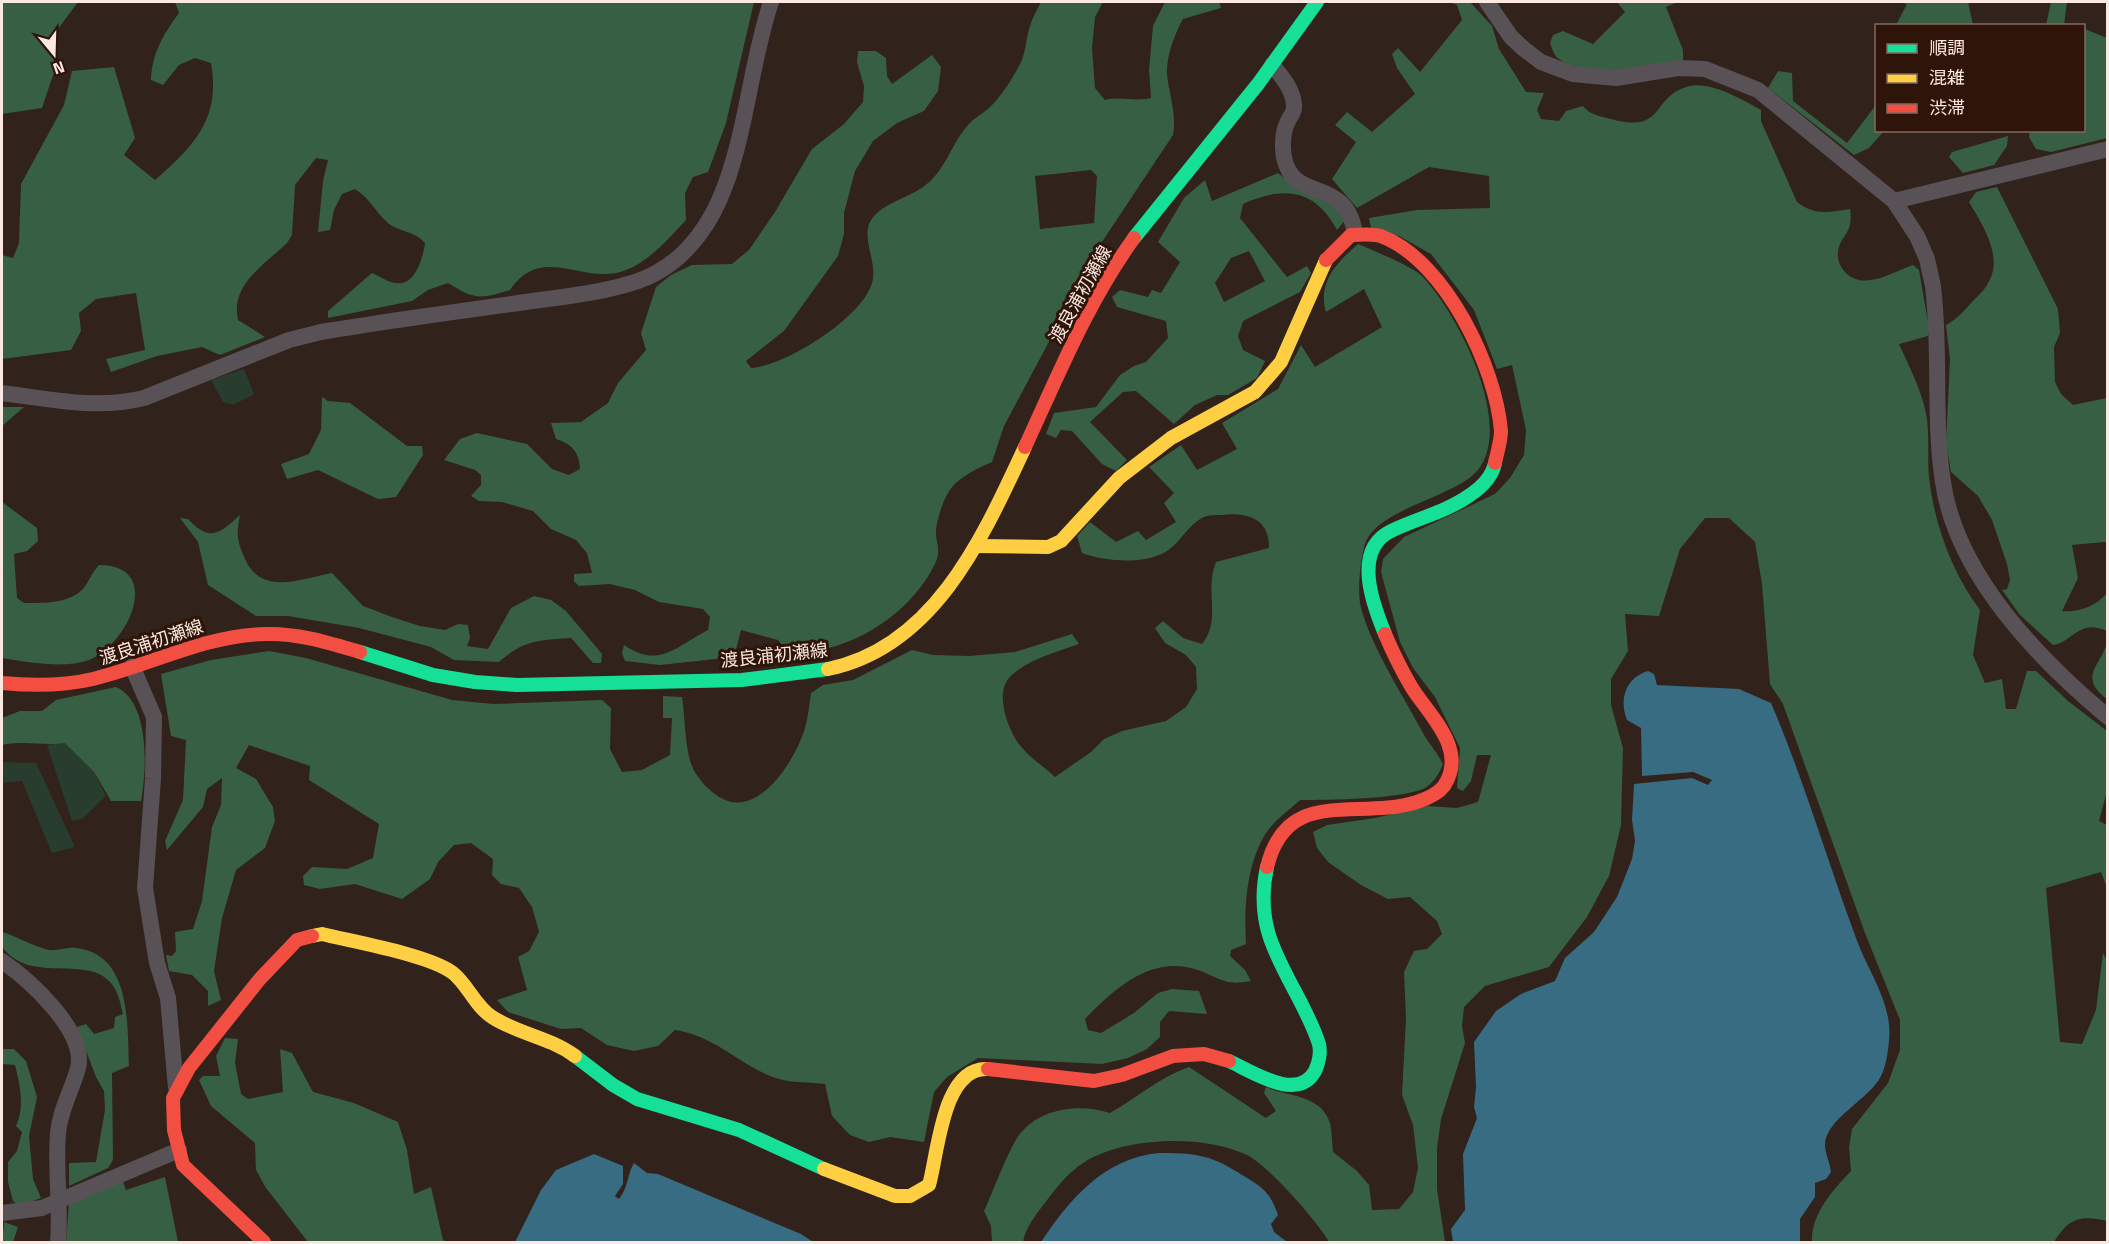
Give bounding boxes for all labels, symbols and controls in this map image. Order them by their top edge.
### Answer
north arrow [24,24,84,84]
legend [1875,24,2085,132]
text: 順調 [1929,34,1965,61]
text: N [50,55,68,81]
text: 混雑 [1929,64,1965,91]
text: 渋滞 [1929,94,1965,121]
street label: 渡良浦初瀬線 [1042,240,1118,348]
street label: 渡良浦初瀬線 [95,612,207,672]
street label: 渡良浦初瀬線 [719,636,829,674]

